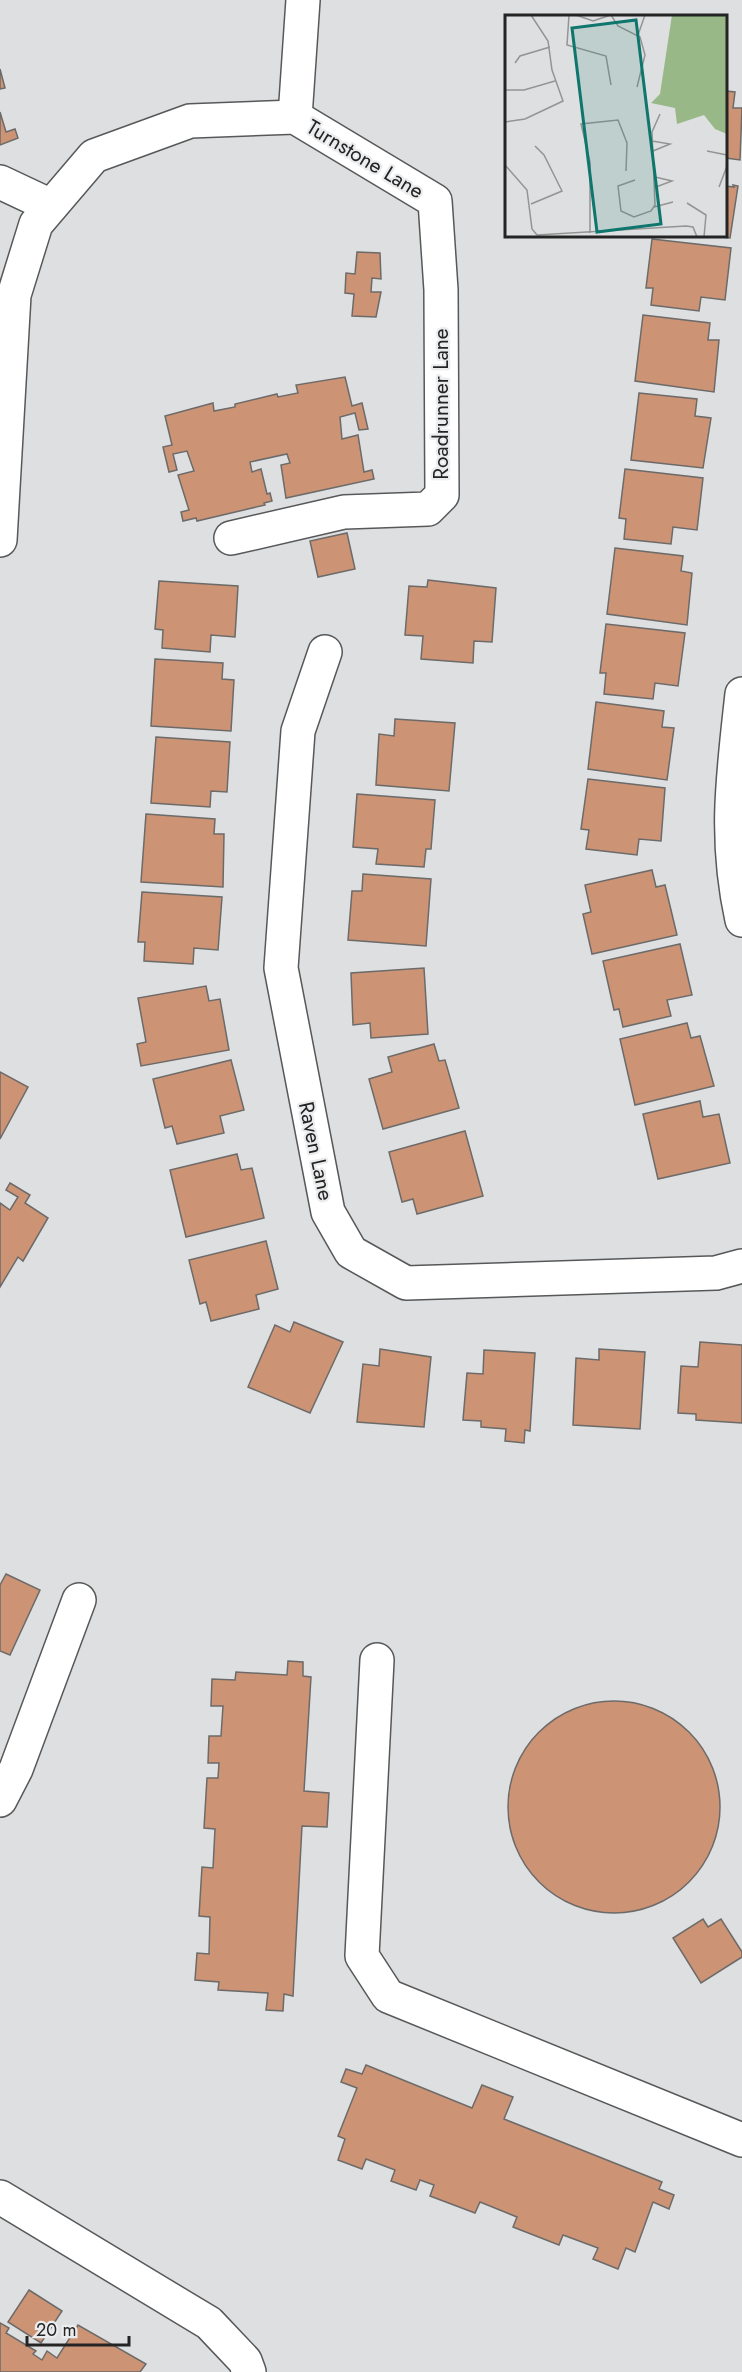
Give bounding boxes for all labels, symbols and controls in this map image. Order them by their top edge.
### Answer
inset map [505,15,727,237]
street label: Turnstone Lane [301,112,429,206]
street label: Roadrunner Lane [426,328,456,480]
street label: Raven Lane [291,1099,341,1203]
scale bar [27,2309,129,2347]
text: 20 m [36,2317,76,2343]

